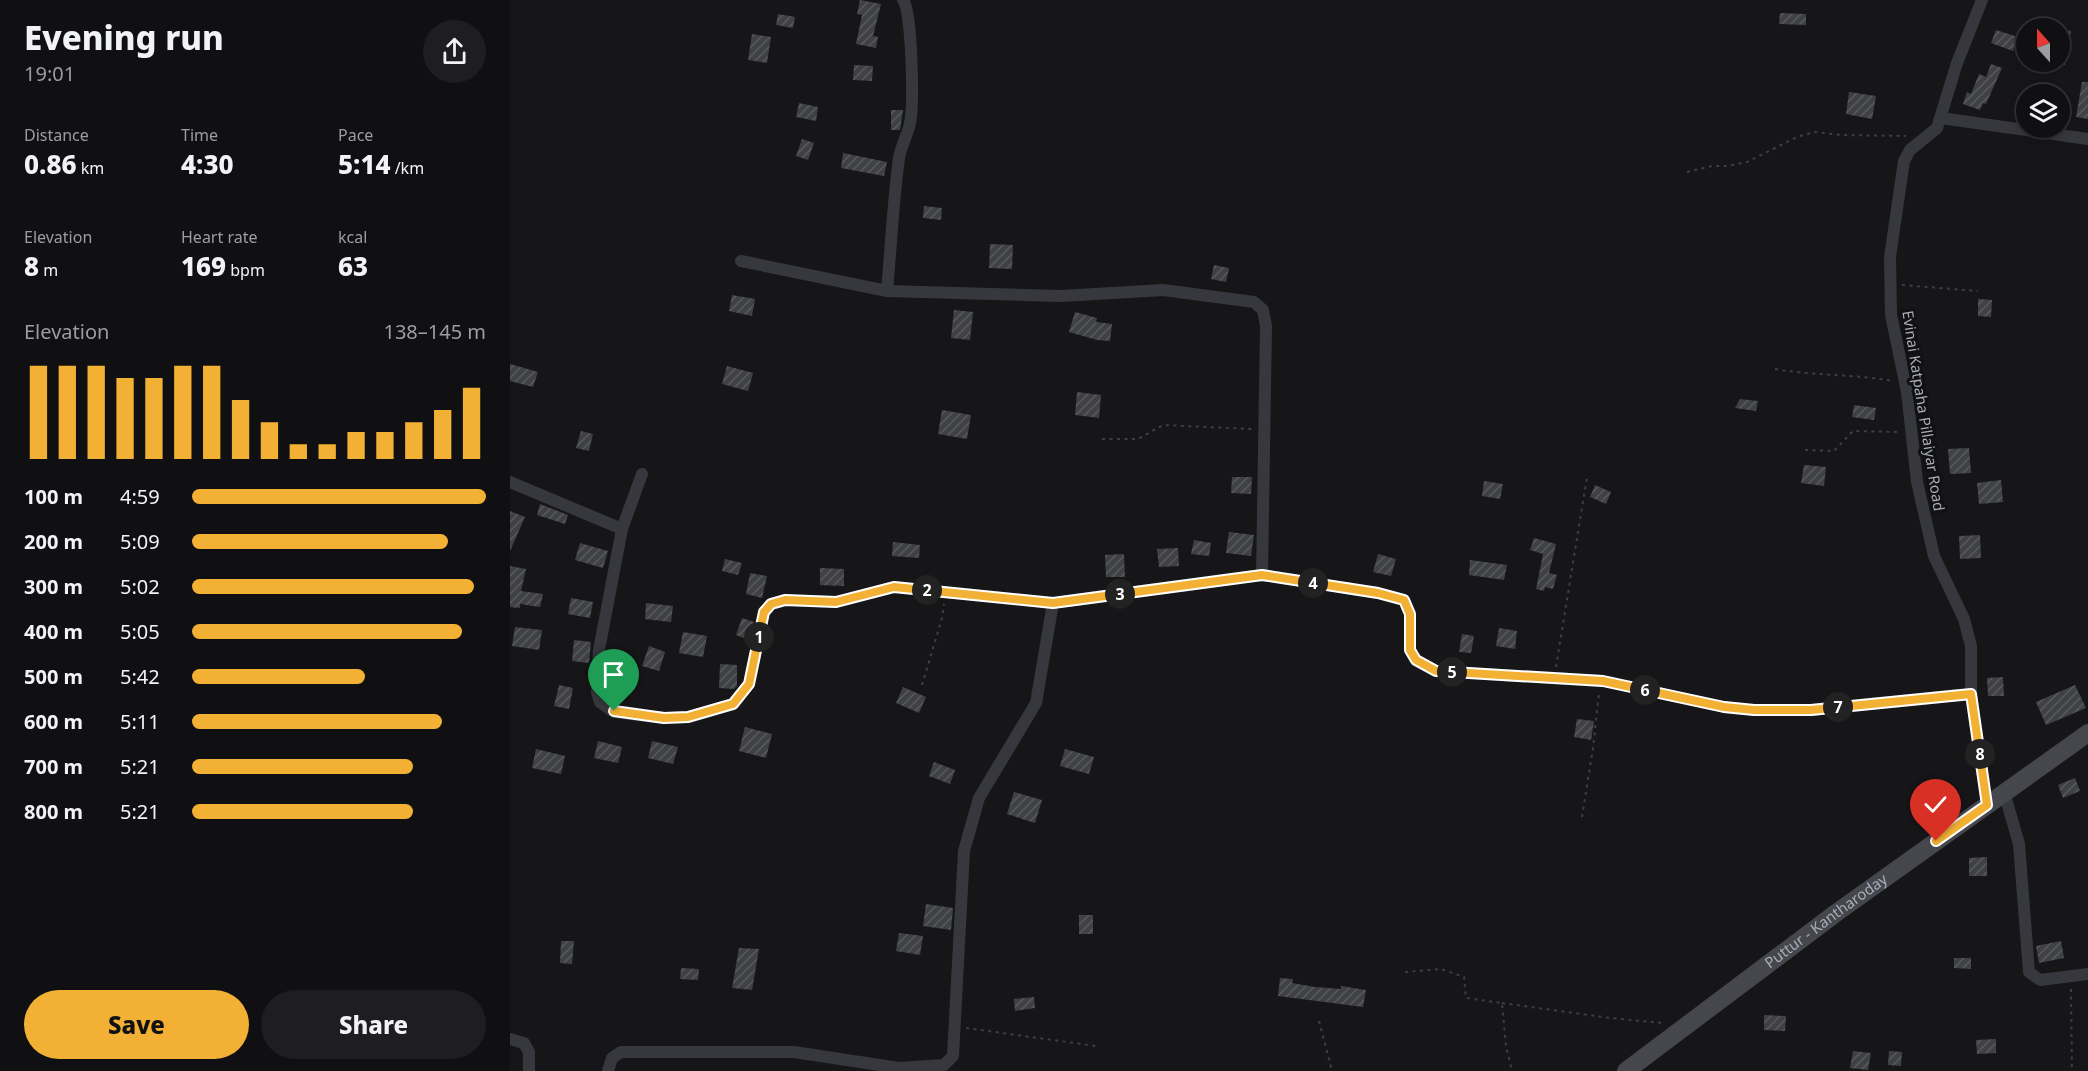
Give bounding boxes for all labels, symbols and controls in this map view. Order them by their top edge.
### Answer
text: Evening run [24,15,224,60]
north arrow [2016,18,2070,72]
map controls [2016,18,2070,138]
button: share [423,20,486,83]
text: 19:01 [24,60,75,87]
button: layers [2016,84,2070,138]
text: Distance [24,124,89,146]
text: Time [181,124,218,146]
text: Pace [338,124,373,146]
text: 0.86 [24,146,77,182]
text: 4:30 [181,146,234,182]
text: 5:14 [338,146,391,182]
text: km [77,157,104,179]
text: /km [391,157,424,179]
text: Elevation [24,226,92,248]
text: Heart rate [181,226,257,248]
text: kcal [338,226,367,248]
text: 8 [24,248,39,284]
text: 169 [181,248,226,284]
text: 63 [338,248,368,284]
text: m [39,259,58,281]
text: bpm [226,259,265,281]
street label: Evinai Katpaha Pillaiyar Road [1898,309,1950,513]
text: Elevation [24,318,109,345]
text: 138–145 m [383,318,486,345]
text: 100 m [24,483,83,510]
text: 4:59 [120,483,160,510]
text: 200 m [24,528,83,555]
text: 5:09 [120,528,160,555]
pin: 4 [1298,568,1328,598]
text: 4 [1308,572,1318,594]
text: 300 m [24,573,83,600]
text: 5:02 [120,573,160,600]
pin: 2 [912,575,942,605]
text: 2 [922,579,932,601]
pin: 3 [1105,579,1135,609]
text: 3 [1115,583,1125,605]
text: 400 m [24,618,83,645]
text: 5:05 [120,618,160,645]
pin: 1 [744,622,774,652]
text: 1 [754,626,764,648]
pin [588,649,639,711]
pin: 5 [1437,657,1467,687]
icon: arrive [597,658,630,691]
text: 5 [1447,661,1457,683]
text: 500 m [24,663,83,690]
text: 5:42 [120,663,160,690]
pin: 6 [1630,675,1660,705]
text: 6 [1640,679,1650,701]
pin: 7 [1823,692,1853,722]
text: 7 [1833,696,1843,718]
text: 600 m [24,708,83,735]
text: 5:11 [120,708,160,735]
pin: 8 [1965,739,1995,769]
text: 8 [1975,743,1985,765]
text: 700 m [24,753,83,780]
text: 5:21 [120,753,160,780]
pin [1910,779,1961,841]
icon: check [1919,788,1952,821]
text: 800 m [24,798,83,825]
text: 5:21 [120,798,160,825]
street label: Puttur - Kantharoday [1760,868,1891,972]
button: Save [24,990,249,1059]
button: Share [261,990,486,1059]

